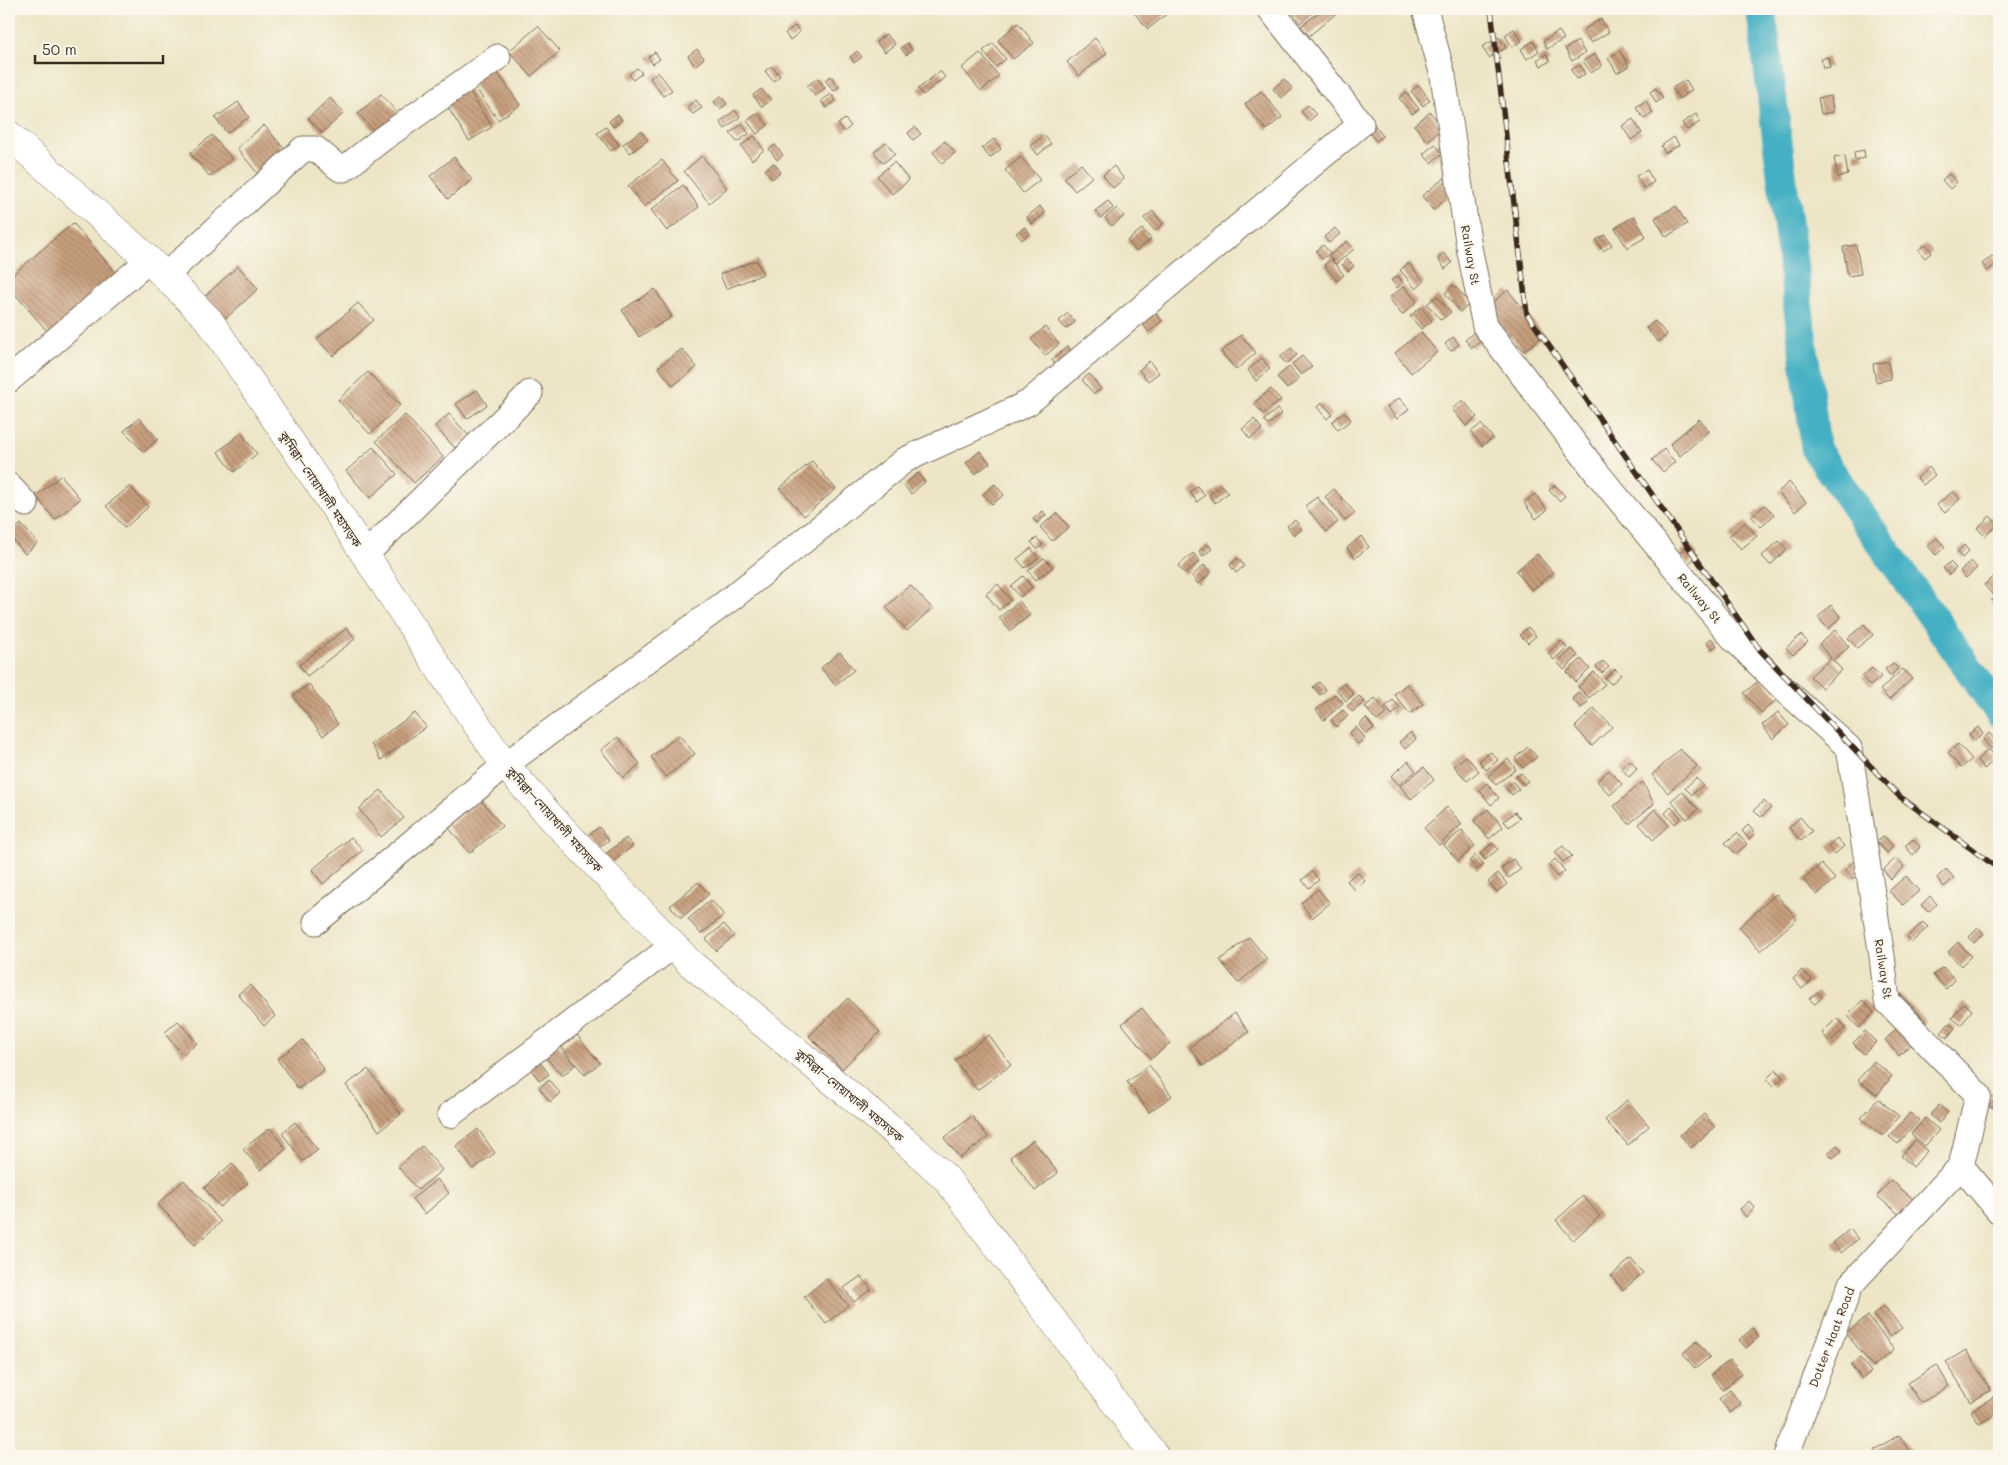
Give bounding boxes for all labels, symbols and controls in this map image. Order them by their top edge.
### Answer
scale bar [35,32,162,64]
text: 50 m [42,39,77,59]
street label: Railway St [1458,224,1484,286]
street label: কুমিল্লা–নোয়াখালী মহাসড়ক [275,427,366,551]
street label: Railway St [1674,570,1726,626]
street label: কুমিল্লা–নোয়াখালী মহাসড়ক [502,762,607,876]
street label: Railway St [1871,938,1897,1000]
street label: কুমিল্লা–নোয়াখালী মহাসড়ক [791,1044,908,1146]
street label: Dotter Haat Road [1805,1284,1858,1389]

